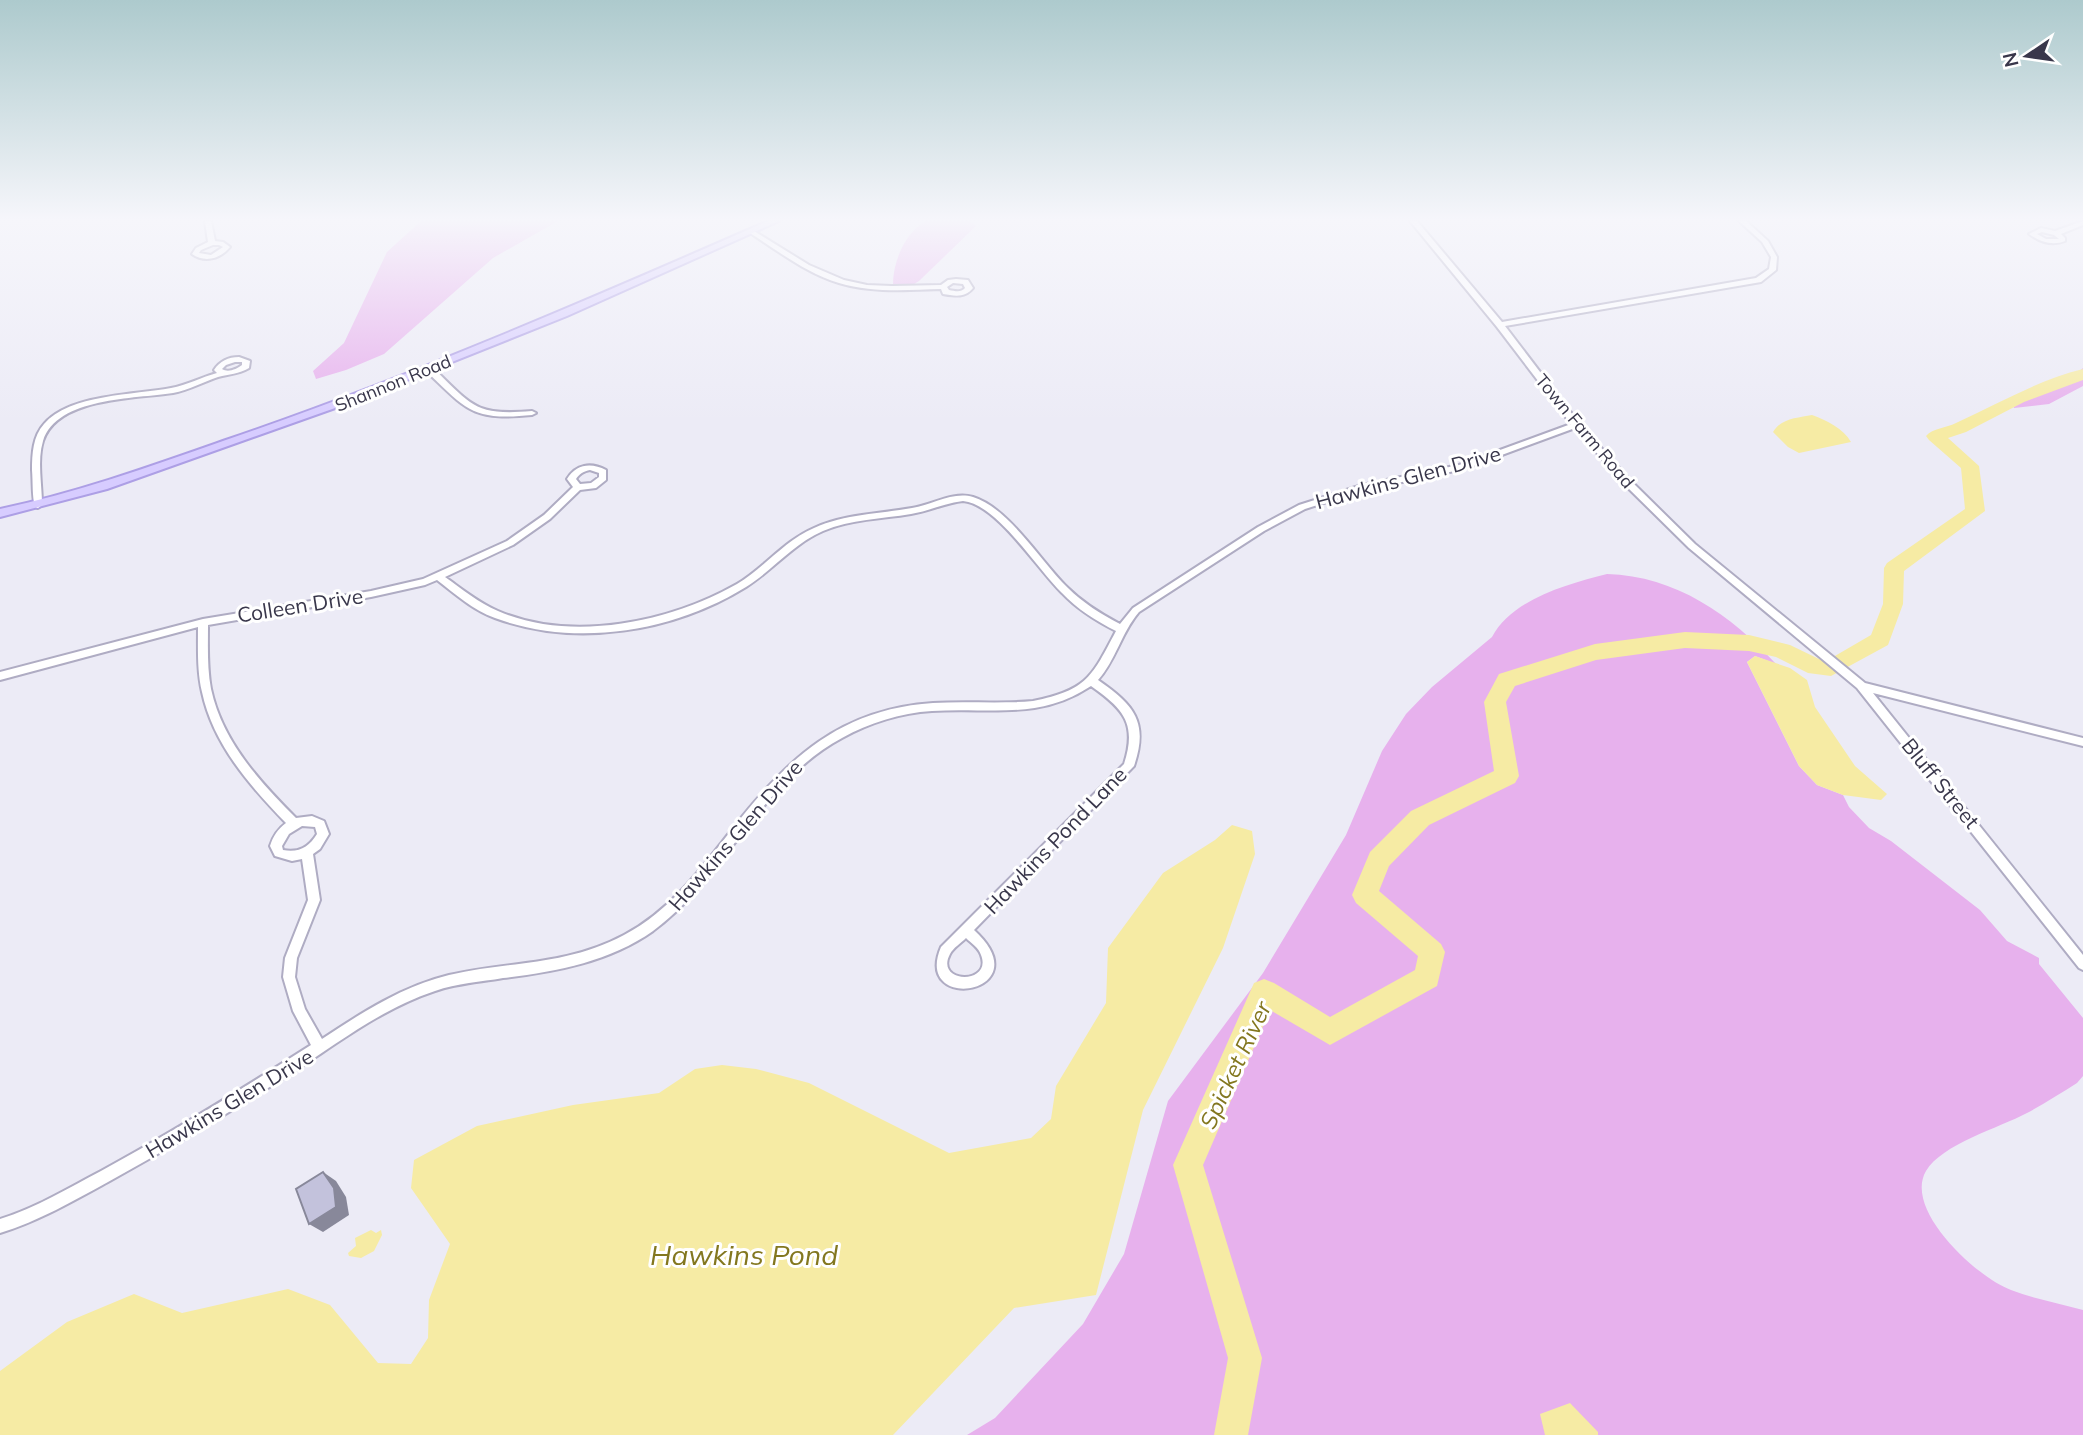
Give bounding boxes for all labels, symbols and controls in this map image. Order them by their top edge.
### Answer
north arrow [1992,21,2062,91]
text: N [1997,50,2024,70]
street label: Shannon Road [332,349,454,417]
street label: Town Farm Road [1530,369,1640,493]
street label: Hawkins Glen Drive [1312,440,1504,514]
street label: Colleen Drive [235,582,365,628]
street label: Bluff Street [1897,733,1985,833]
street label: Hawkins Glen Drive [662,754,808,916]
street label: Hawkins Pond Lane [978,761,1132,919]
water label: Spicket River [1193,995,1278,1133]
street label: Hawkins Glen Drive [140,1043,318,1163]
water label: Hawkins Pond [650,1237,838,1272]

